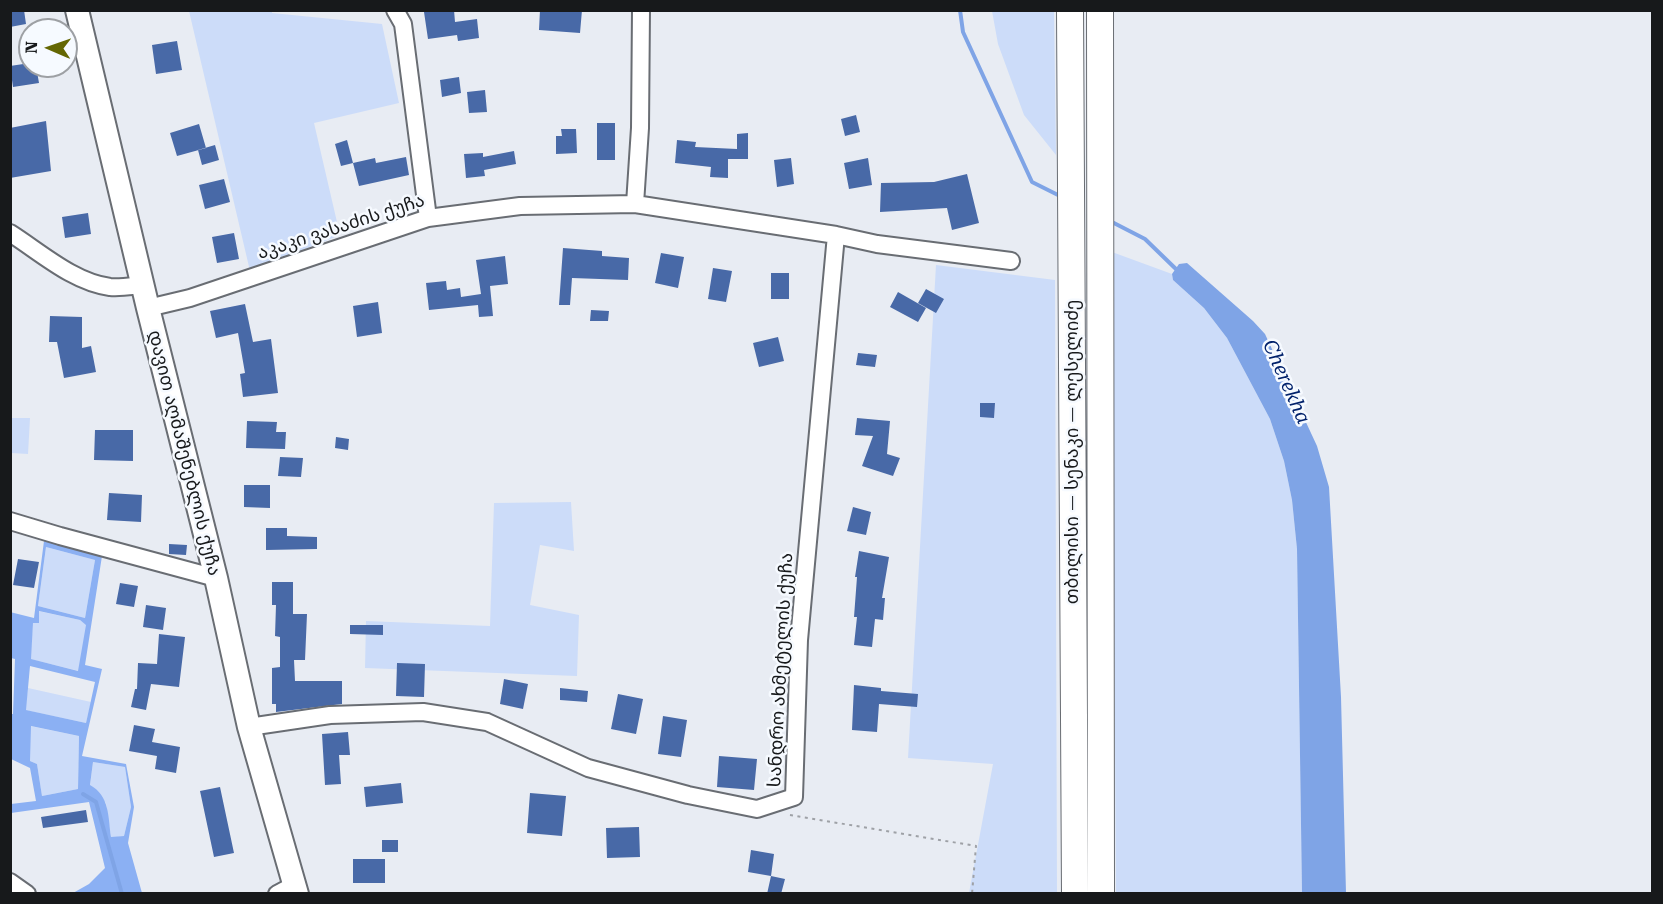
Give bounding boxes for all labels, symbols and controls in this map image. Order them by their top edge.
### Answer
north arrow [18,18,78,78]
text: N [22,41,41,54]
street label: აკაკი ვასაძის ქუჩა [255,190,427,264]
street label: თბილისი — სენაკი — ლესელიძე [1062,300,1084,604]
street label: დავით აღმაშენებლის ქუჩა [143,328,225,578]
water label: Cherekha [1257,336,1315,428]
street label: სანდრო ახმეტელის ქუჩა [764,552,798,788]

